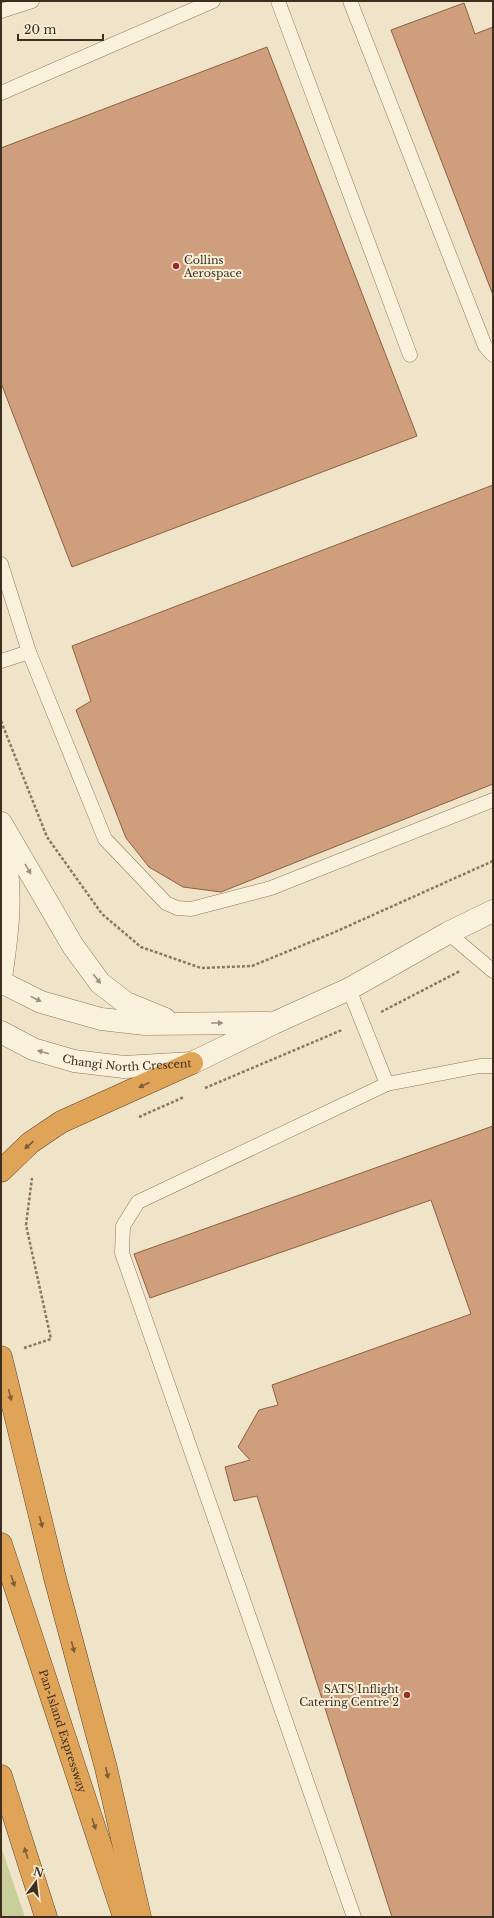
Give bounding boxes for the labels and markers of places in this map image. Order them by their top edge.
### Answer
place label: Collins Aerospace [183,253,242,280]
marker: Collins Aerospace [171,261,181,271]
place label: SATS Inflight Catering Centre 2 [299,1682,400,1709]
marker: SATS Inflight Catering Centre 2 [402,1690,412,1700]

